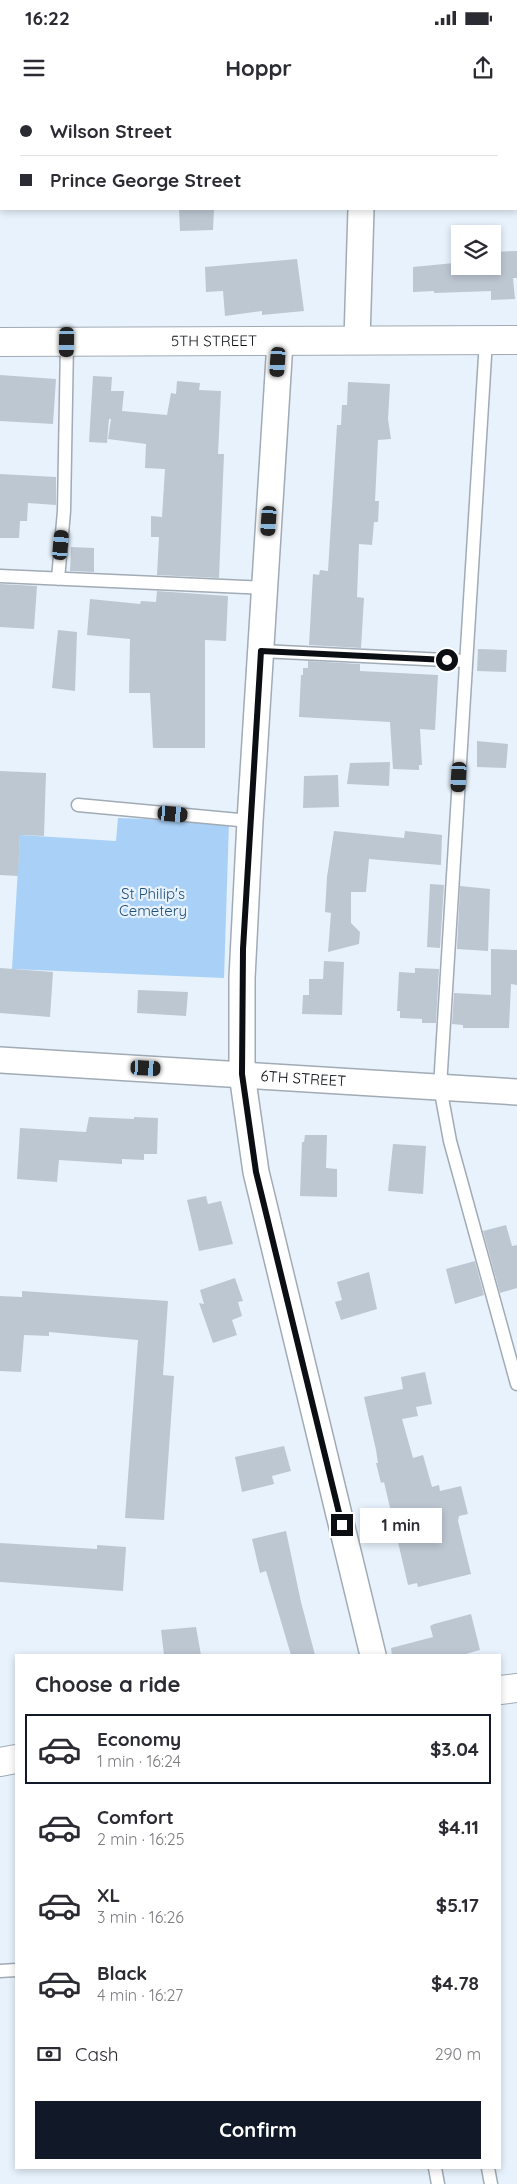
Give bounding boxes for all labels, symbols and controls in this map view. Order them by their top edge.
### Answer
text: 16:22 [25,6,70,30]
icon: menu [20,54,48,82]
text: Hoppr [225,54,292,82]
icon: share [469,54,497,82]
text: Wilson Street [50,119,172,143]
text: Prince George Street [50,168,242,192]
map controls [451,225,501,275]
button: layers [451,225,501,275]
car [59,327,74,357]
street label: 5TH STREET [171,331,257,350]
car [269,347,286,377]
car [260,506,277,536]
car [52,529,69,561]
route start [436,649,458,671]
car [450,762,467,792]
car [157,805,188,823]
park label: St Philip's Cemetery [119,884,187,920]
car [130,1060,161,1076]
street label: 6TH STREET [260,1066,347,1090]
callout: 1 min [360,1508,442,1542]
route end [331,1514,353,1536]
text: 1 min [382,1515,420,1535]
text: Choose a ride [35,1670,180,1698]
icon: car [37,1727,82,1772]
text: Economy [97,1727,181,1751]
text: $3.04 [430,1737,479,1761]
text: 1 min · 16:24 [97,1751,181,1771]
icon: car [37,1805,82,1850]
text: Comfort [97,1805,174,1829]
text: $4.11 [438,1815,479,1839]
text: 2 min · 16:25 [97,1829,184,1849]
icon: car [37,1883,82,1928]
text: XL [97,1883,120,1907]
text: $5.17 [436,1893,479,1917]
text: 3 min · 16:26 [97,1907,184,1927]
icon: car [37,1961,82,2006]
text: Black [97,1961,147,1985]
text: $4.78 [431,1971,479,1995]
text: 4 min · 16:27 [97,1985,183,2005]
icon: cash [35,2040,63,2068]
text: Cash [75,2042,119,2066]
text: 290 m [435,2044,481,2064]
button: Confirm [35,2101,481,2159]

